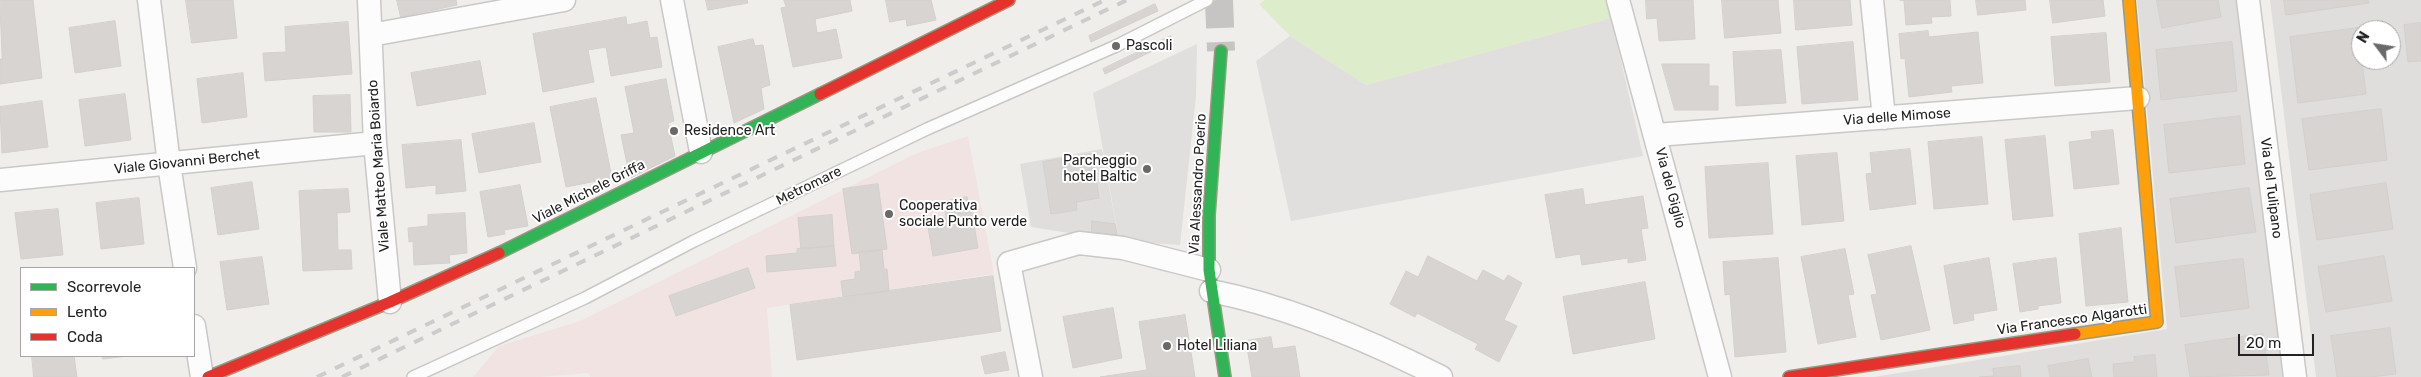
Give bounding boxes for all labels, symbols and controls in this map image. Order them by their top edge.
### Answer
north arrow [2351,20,2401,70]
text: N [2354,29,2373,46]
place label: Pascoli [1126,38,1172,54]
marker: Pascoli [1110,40,1122,52]
street label: Viale Matteo Maria Boiardo [365,79,393,253]
street label: Via delle Mimose [1843,105,1951,129]
street label: Via Alessandro Poerio [1186,113,1210,255]
place label: Residence Art [684,123,775,139]
marker: Residence Art [668,125,680,137]
street label: Via del Tulipano [2256,137,2286,239]
street label: Viale Giovanni Berchet [113,146,261,178]
street label: Via del Giglio [1651,146,1689,230]
place label: Parcheggio hotel Baltic [1063,153,1137,186]
street label: Viale Michele Griffa [530,156,648,228]
street label: Metromare [773,163,845,209]
marker: Parcheggio hotel Baltic [1141,163,1153,175]
place label: Cooperativa sociale Punto verde [899,198,1027,230]
marker: Cooperativa sociale Punto verde [883,208,895,220]
legend [20,267,195,357]
text: Scorrevole [67,278,141,296]
street label: Via Francesco Algarotti [1996,301,2148,339]
text: Lento [67,303,107,321]
scale bar [2241,324,2317,356]
text: Coda [67,328,103,346]
text: 20 m [2246,334,2281,352]
place label: Hotel Liliana [1177,338,1257,354]
marker: Hotel Liliana [1161,340,1173,352]

